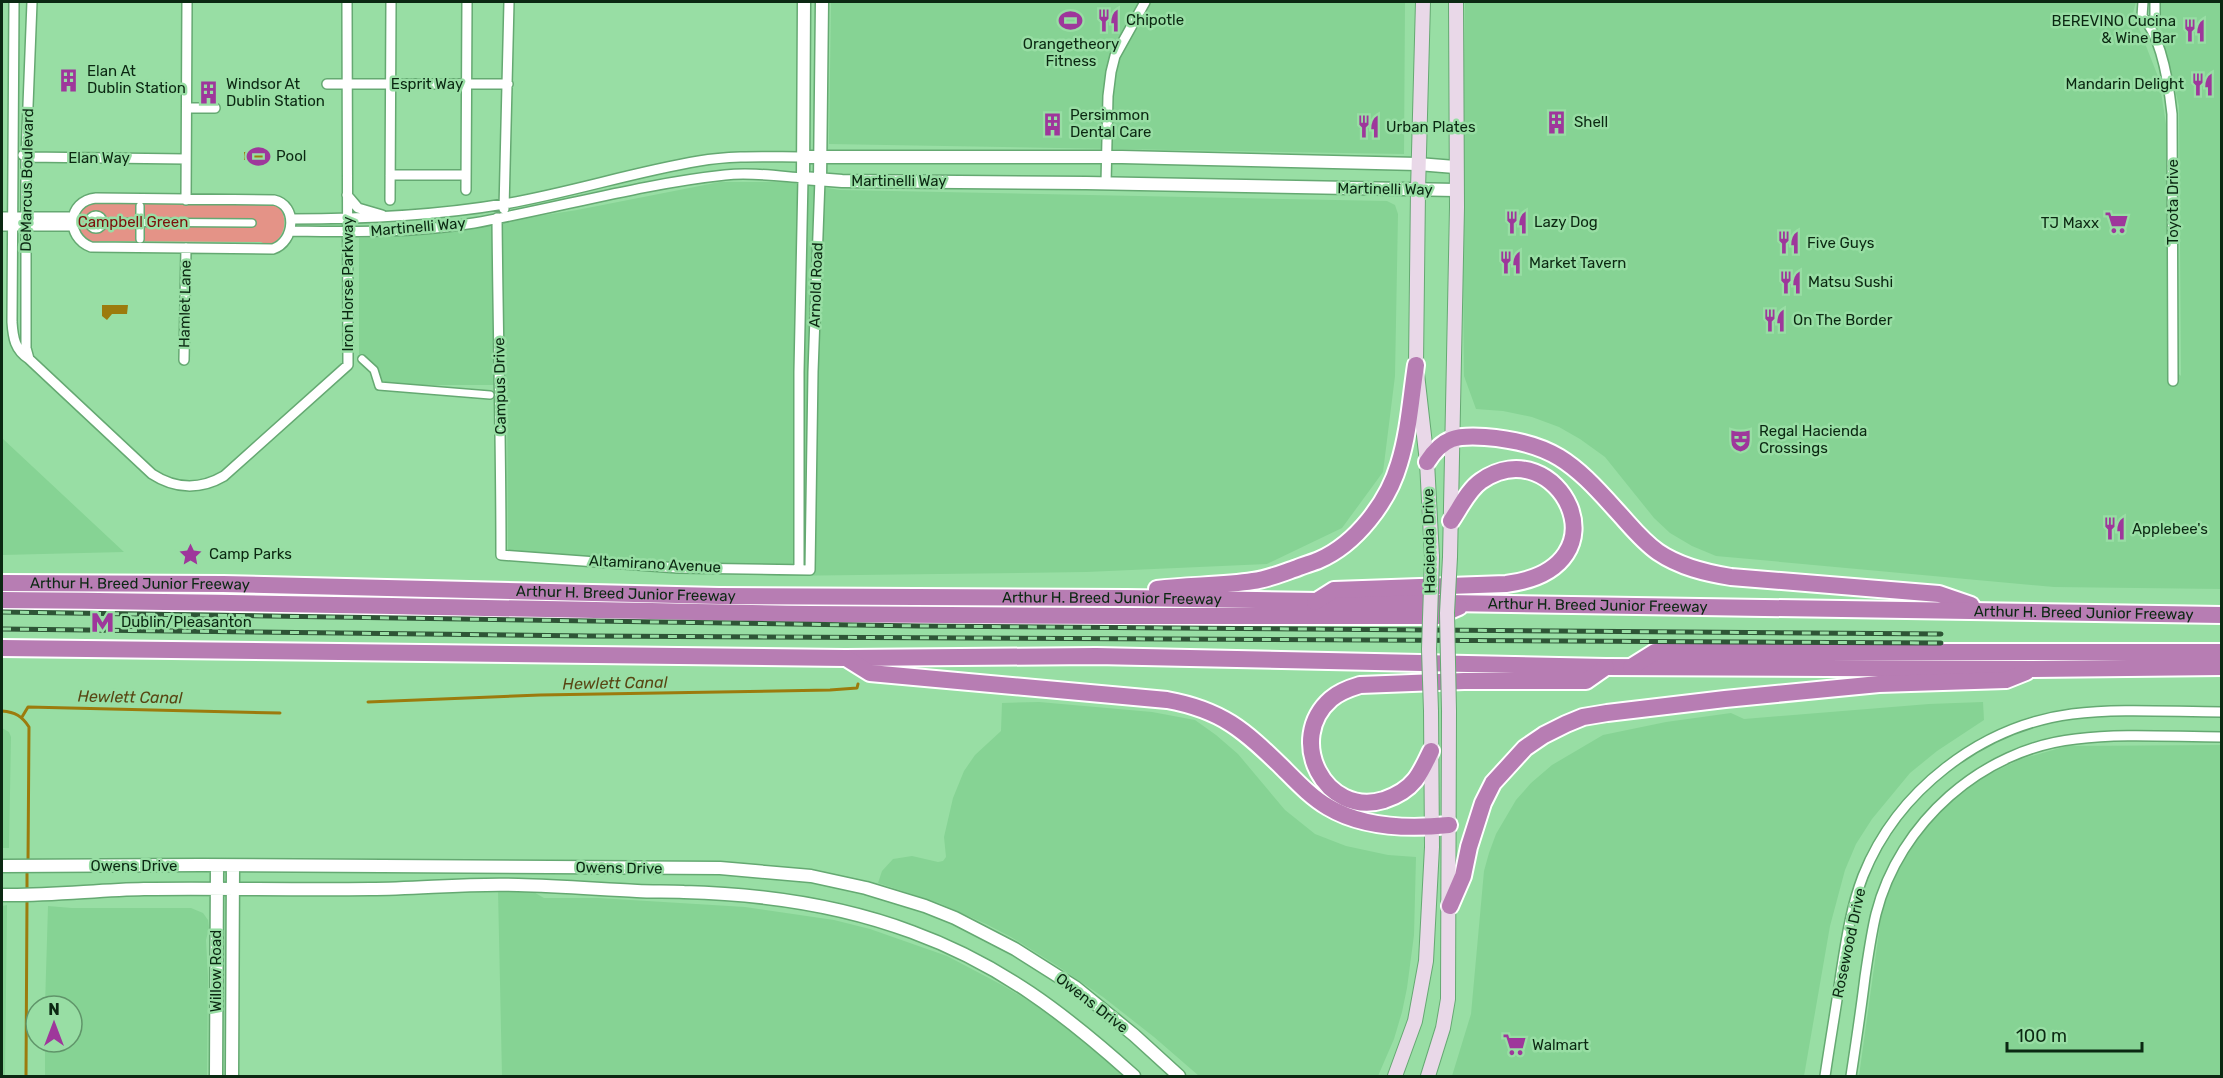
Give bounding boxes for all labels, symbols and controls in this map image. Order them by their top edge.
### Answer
sports icon: Orangetheory Fitness [1058,7,1084,33]
restaurant icon: Chipotle [1095,7,1121,33]
place label: Chipotle [1126,11,1184,29]
place label: BEREVINO Cucina & Wine Bar [2052,12,2176,47]
restaurant icon: BEREVINO Cucina & Wine Bar [2181,17,2207,43]
place label: Orangetheory Fitness [1023,35,1119,70]
place label: Elan At Dublin Station [87,62,186,97]
building icon: Elan At Dublin Station [56,67,82,93]
restaurant icon: Mandarin Delight [2189,71,2215,97]
place label: Windsor At Dublin Station [226,75,325,110]
street label: Esprit Way [391,75,463,93]
place label: Mandarin Delight [2066,75,2184,93]
building icon: Windsor At Dublin Station [195,80,221,106]
place label: Persimmon Dental Care [1070,106,1151,141]
street label: DeMarcus Boulevard [17,108,37,252]
building icon: Shell [1543,109,1569,135]
building icon: Persimmon Dental Care [1039,111,1065,137]
place label: Shell [1574,113,1608,131]
restaurant icon: Urban Plates [1355,114,1381,140]
place label: Urban Plates [1386,118,1476,136]
sports icon: Pool [245,143,271,169]
place label: Pool [276,147,306,165]
street label: Elan Way [68,149,130,167]
street label: Toyota Drive [2164,159,2182,245]
street label: Martinelli Way [851,172,947,190]
street label: Martinelli Way [1337,179,1433,199]
restaurant icon: Lazy Dog [1503,209,1529,235]
supermarket icon: TJ Maxx [2104,210,2130,236]
park label: Campbell Green [78,213,188,231]
place label: Lazy Dog [1534,213,1598,231]
street label: Martinelli Way [370,214,466,240]
place label: TJ Maxx [2041,214,2099,232]
street label: Iron Horse Parkway [339,216,357,352]
restaurant icon: Five Guys [1776,230,1802,256]
place label: Five Guys [1807,234,1875,252]
street label: Arnold Road [806,242,826,328]
restaurant icon: Market Tavern [1498,250,1524,276]
place label: Market Tavern [1529,254,1626,272]
street label: Hamlet Lane [175,260,195,348]
restaurant icon: Matsu Sushi [1777,269,1803,295]
place label: Matsu Sushi [1808,273,1893,291]
restaurant icon: On The Border [1762,307,1788,333]
place label: On The Border [1793,311,1893,329]
street label: Campus Drive [490,337,510,435]
place label: Regal Hacienda Crossings [1759,422,1867,457]
theatre icon: Regal Hacienda Crossings [1728,427,1754,453]
street label: Hacienda Drive [1419,488,1439,594]
restaurant icon: Applebee's [2101,516,2127,542]
place label: Applebee's [2132,520,2208,538]
place icon: Camp Parks [178,541,204,567]
place label: Camp Parks [209,545,292,563]
street label: Altamirano Avenue [589,552,721,576]
street label: Arthur H. Breed Junior Freeway [30,574,250,594]
street label: Arthur H. Breed Junior Freeway [516,582,736,605]
street label: Arthur H. Breed Junior Freeway [1002,588,1222,608]
street label: Arthur H. Breed Junior Freeway [1488,595,1708,616]
street label: Arthur H. Breed Junior Freeway [1974,602,2194,624]
metro station icon: Dublin/Pleasanton [90,609,116,635]
place label: Dublin/Pleasanton [121,613,252,631]
water label: Hewlett Canal [562,673,669,693]
water label: Hewlett Canal [77,687,184,707]
street label: Owens Drive [91,857,177,875]
street label: Owens Drive [575,858,663,878]
street label: Rosewood Drive [1829,886,1869,1000]
street label: Willow Road [207,930,225,1012]
street label: Owens Drive [1052,969,1132,1037]
north arrow [24,994,84,1054]
text: N [48,1000,60,1019]
scale bar [2007,1015,2142,1053]
text: 100 m [2016,1025,2067,1047]
supermarket icon: Walmart [1501,1032,1527,1058]
place label: Walmart [1532,1036,1589,1054]

